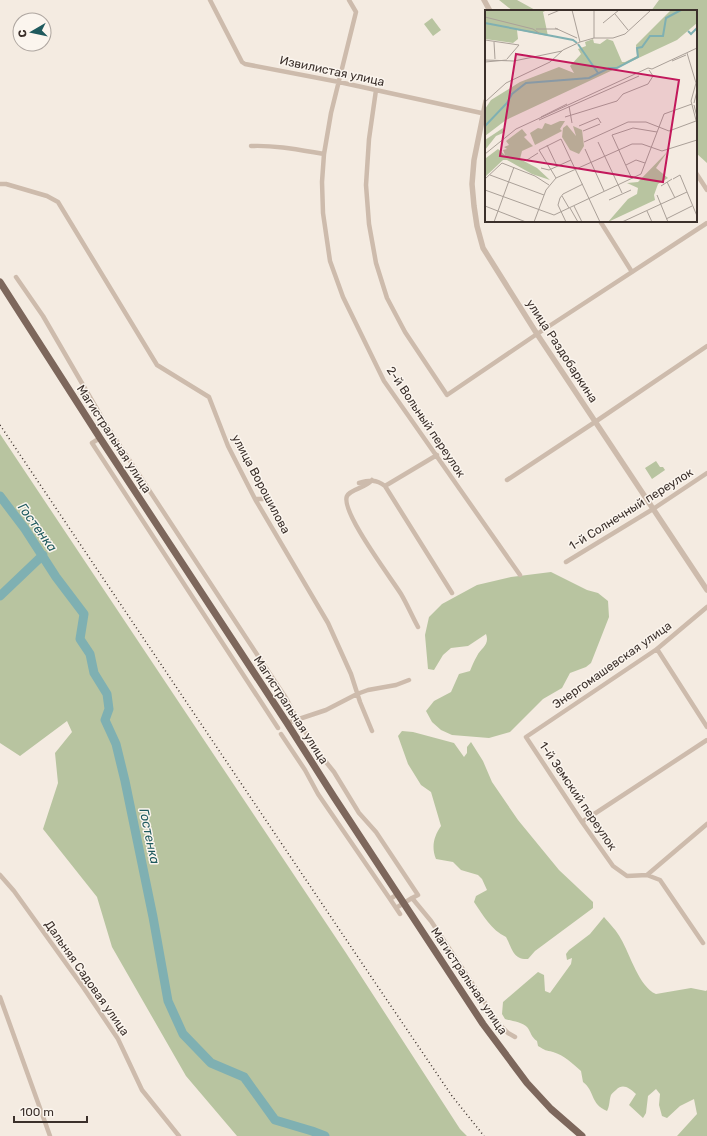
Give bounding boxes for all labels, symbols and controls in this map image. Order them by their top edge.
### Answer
inset map [485,10,697,222]
north arrow [12,12,52,52]
text: С [16,28,30,38]
street label: Извилистая улица [278,53,386,89]
street label: улица Раздобаркина [523,297,601,405]
street label: 2-й Вольный переулок [384,364,469,481]
street label: Магистральная улица [74,382,154,496]
street label: улица Ворошилова [229,432,293,536]
street label: 1-й Солнечный переулок [566,465,696,553]
water label: Гостенка [15,500,60,555]
street label: Энергомашевская улица [550,618,674,712]
street label: Магистральная улица [251,653,331,767]
street label: 1-й Земский переулок [536,739,620,853]
water label: Гостенка [136,807,163,866]
street label: Дальняя Садовая улица [42,918,132,1038]
street label: Магистральная улица [428,925,510,1037]
scale bar [14,1098,87,1124]
text: 100 m [20,1105,54,1119]

